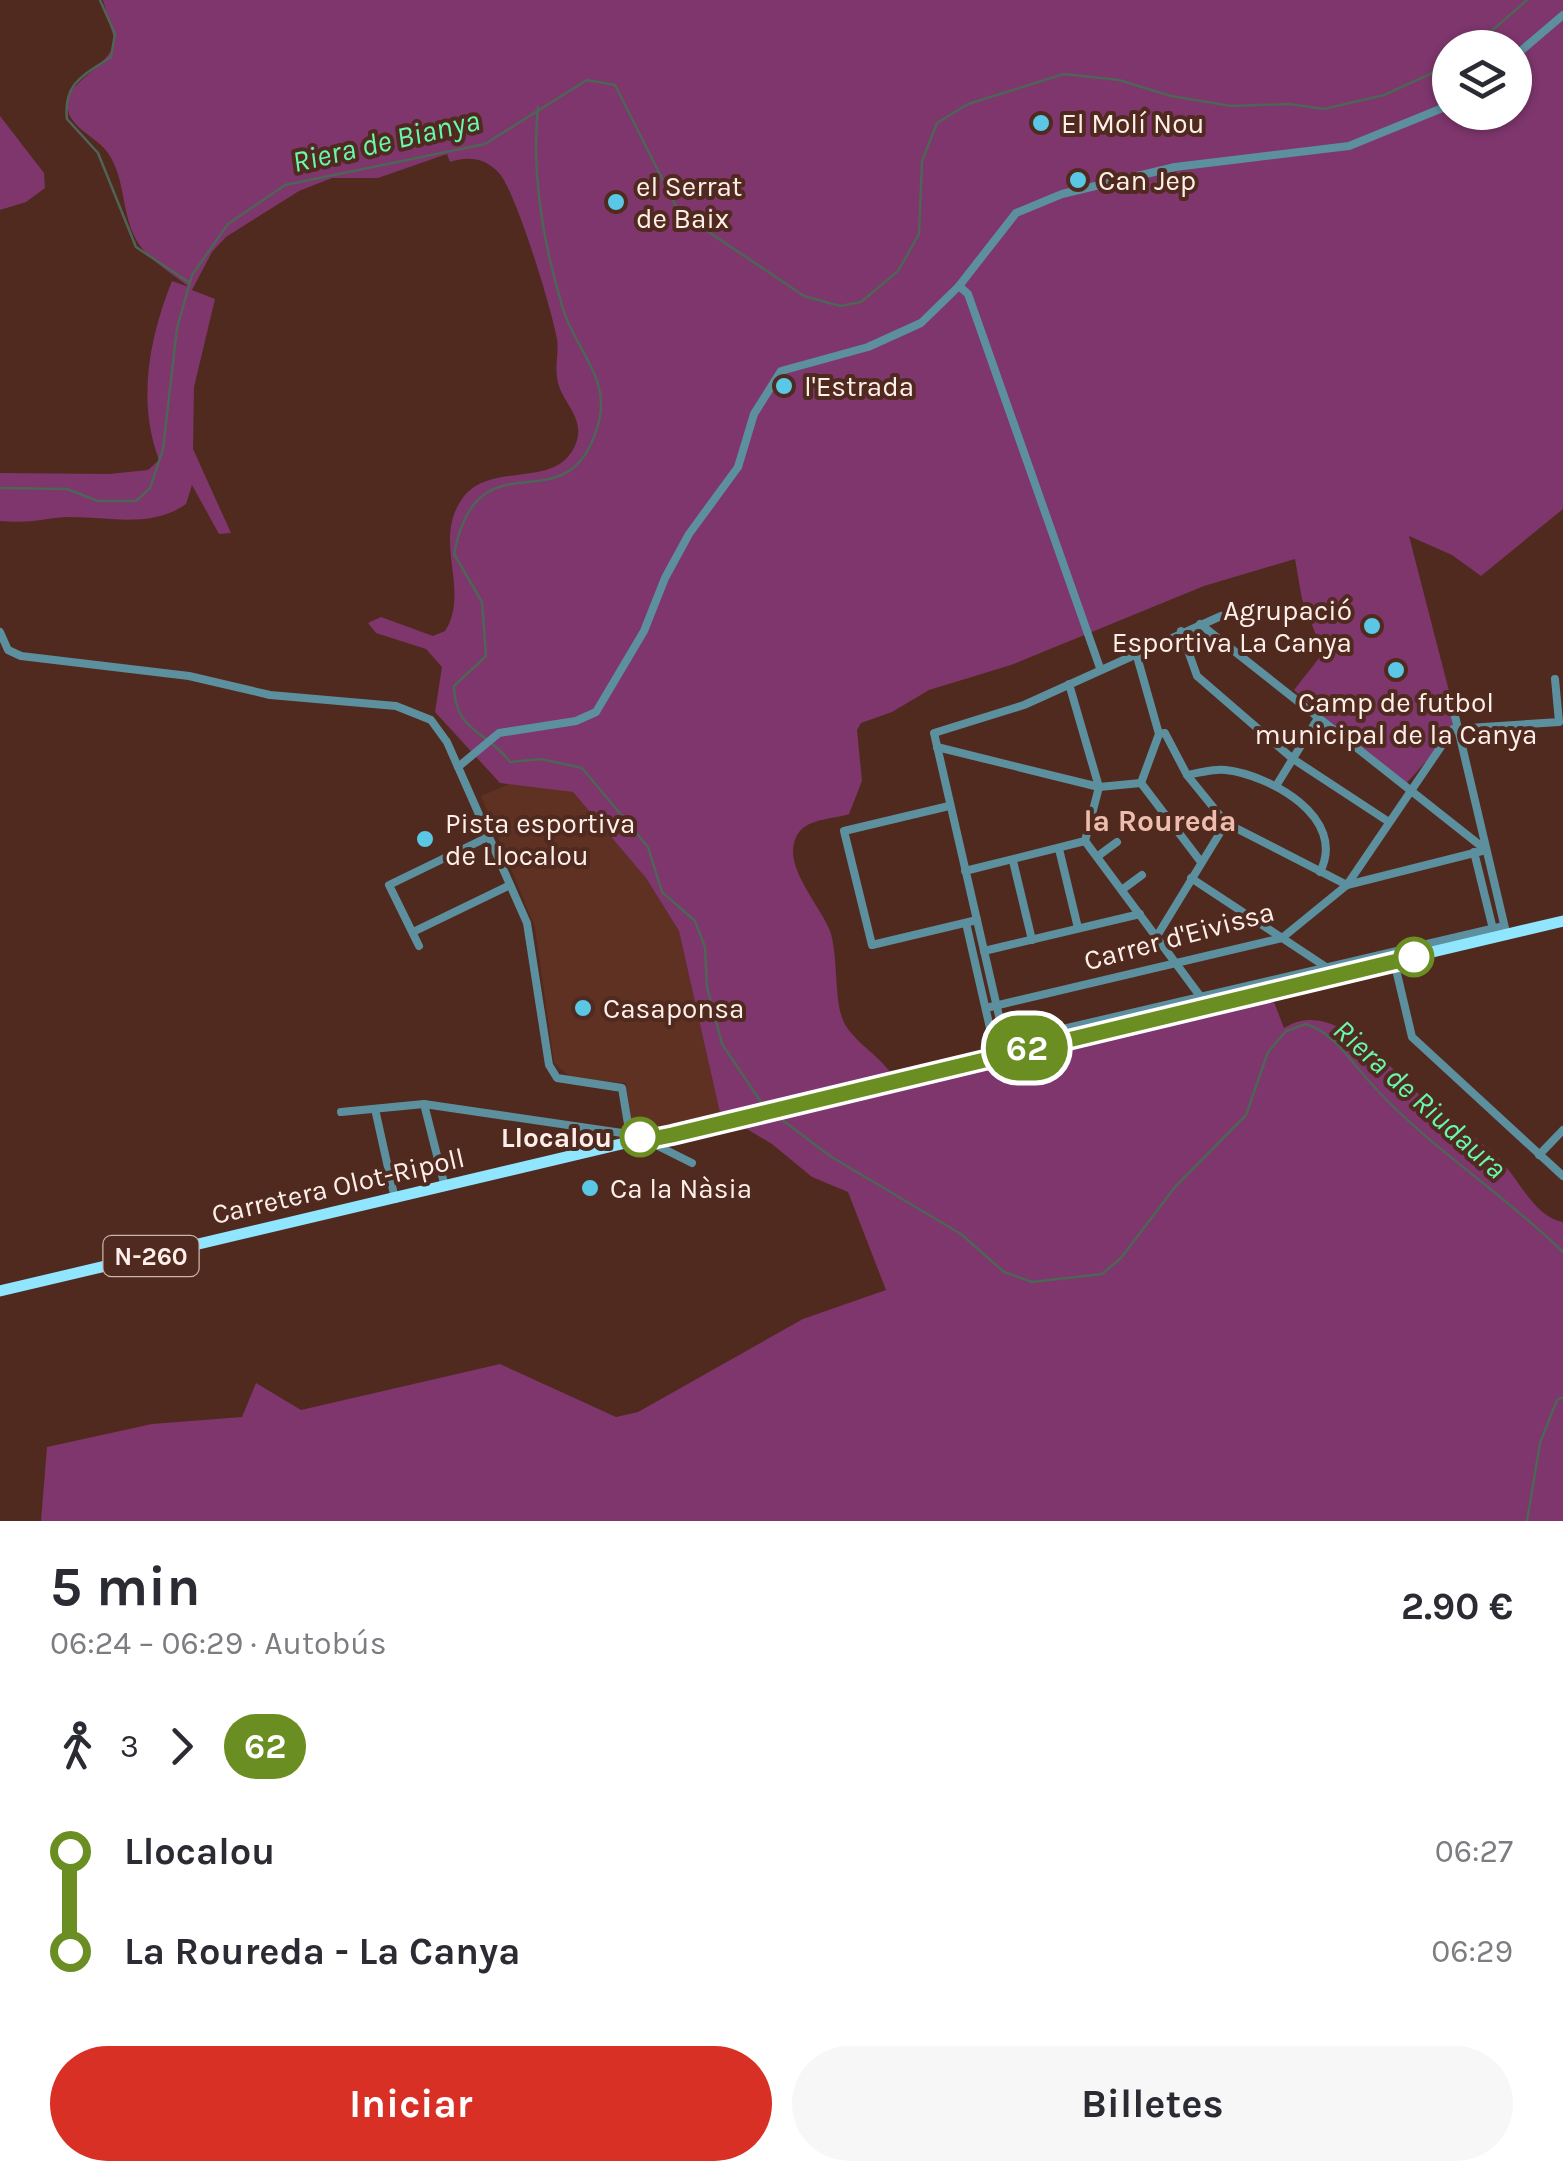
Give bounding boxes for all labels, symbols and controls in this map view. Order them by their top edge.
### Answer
map controls [1432,30,1532,130]
button: layers [1432,30,1532,130]
water label: Riera de Bianya [289,102,483,180]
place label: El Molí Nou [1061,107,1205,140]
marker: El Molí Nou [1030,112,1052,134]
place label: Can Jep [1098,164,1196,197]
marker: Can Jep [1067,169,1089,191]
place label: el Serrat de Baix [636,170,742,235]
marker: el Serrat de Baix [605,191,627,213]
place label: l'Estrada [804,370,914,403]
marker: l'Estrada [773,375,795,397]
place label: Agrupació Esportiva La Canya [1112,594,1352,659]
marker: Agrupació Esportiva La Canya [1361,615,1383,637]
marker: Camp de futbol municipal de la Canya [1385,659,1407,681]
place label: Camp de futbol municipal de la Canya [1255,686,1537,751]
district label: la Roureda [1083,803,1237,839]
place label: Pista esportiva de Llocalou [445,807,635,872]
marker: Pista esportiva de Llocalou [414,828,436,850]
street label: Carrer d'Eivissa [1080,895,1278,977]
unlabelled marker [1395,938,1433,976]
place label: Casaponsa [603,992,744,1025]
marker: Casaponsa [572,997,594,1019]
water label: Riera de Riudaura [1326,1012,1514,1186]
line badge: 62 [982,1016,1072,1080]
text: 62 [1006,1028,1048,1069]
marker: Llocalou [621,1118,659,1156]
place label: Llocalou [501,1121,612,1154]
street label: Carretera Olot-Ripoll [208,1141,468,1231]
place label: Ca la Nàsia [610,1172,752,1205]
marker: Ca la Nàsia [579,1177,601,1199]
road number: N-260 [104,1236,198,1276]
text: 5 min [50,1555,200,1619]
text: 2.90 € [1401,1584,1513,1629]
text: 06:24 – 06:29 · Autobús [50,1625,387,1662]
icon: walk [50,1719,105,1774]
icon: forward [154,1719,209,1774]
text: 62 [244,1726,286,1767]
text: 3 [120,1728,139,1765]
text: Llocalou [124,1829,275,1874]
text: 06:27 [1435,1833,1513,1870]
text: La Roureda - La Canya [124,1929,520,1974]
text: 06:29 [1431,1933,1513,1970]
button: Iniciar [50,2046,772,2161]
button: Billetes [792,2046,1513,2161]

